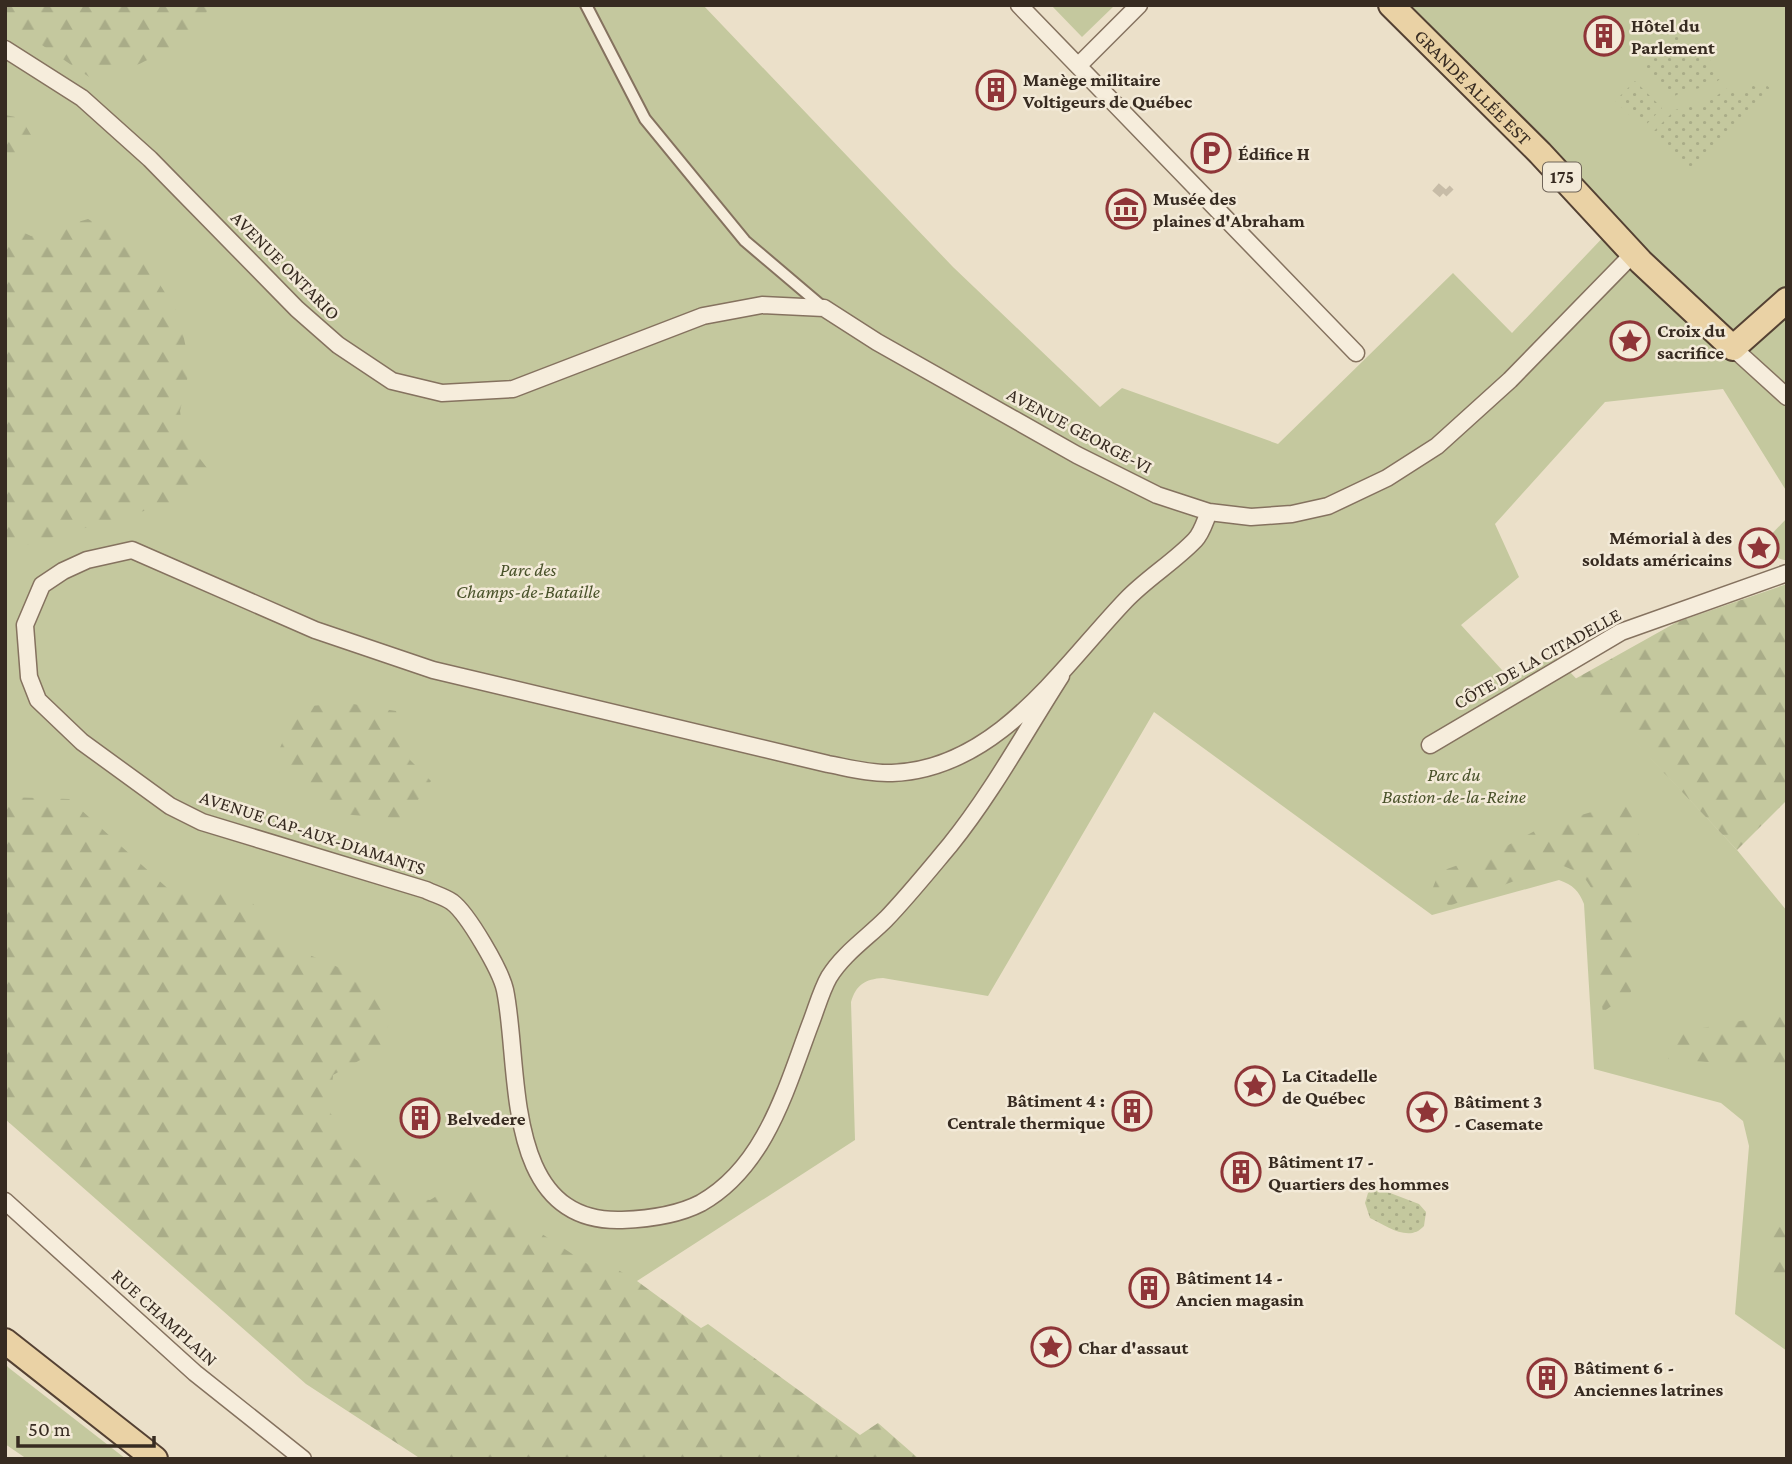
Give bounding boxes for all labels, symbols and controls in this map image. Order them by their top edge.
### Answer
building icon: Hôtel du Parlement [1583,15,1625,57]
place label: Hôtel du Parlement [1631,15,1715,58]
street label: GRANDE ALLÉE EST [1410,25,1536,150]
building icon: Manège militaire Voltigeurs de Québec [975,69,1017,111]
place label: Manège militaire Voltigeurs de Québec [1022,69,1193,112]
parking icon: Édifice H [1190,132,1232,174]
place label: Édifice H [1238,143,1310,164]
road number: 175 [1543,162,1581,192]
museum icon: Musée des plaines d'Abraham [1105,188,1147,230]
place label: Musée des plaines d'Abraham [1153,188,1305,231]
street label: AVENUE ONTARIO [227,207,344,324]
place icon: Croix du sacrifice [1609,320,1651,362]
place label: Croix du sacrifice [1657,320,1726,363]
street label: AVENUE GEORGE-VI [1004,383,1156,478]
place label: Mémorial à des soldats américains [1582,527,1732,570]
place icon: Mémorial à des soldats américains [1738,527,1780,569]
park label: Parc des Champs-de-Bataille [456,559,600,602]
street label: CÔTE DE LA CITADELLE [1450,604,1625,713]
park label: Parc du Bastion-de-la-Reine [1382,764,1526,807]
street label: AVENUE CAP-AUX-DIAMANTS [197,786,428,879]
place icon: La Citadelle de Québec [1234,1065,1276,1107]
place label: La Citadelle de Québec [1282,1065,1377,1108]
place label: Bâtiment 4 : Centrale thermique [947,1090,1105,1133]
building icon: Bâtiment 4 : Centrale thermique [1111,1090,1153,1132]
place icon: Bâtiment 3 - Casemate [1406,1091,1448,1133]
place label: Bâtiment 3 - Casemate [1454,1091,1543,1134]
building icon: Belvedere [399,1097,441,1139]
place label: Belvedere [447,1108,526,1129]
building icon: Bâtiment 17 - Quartiers des hommes [1220,1151,1262,1193]
place label: Bâtiment 17 - Quartiers des hommes [1268,1151,1449,1194]
street label: RUE CHAMPLAIN [108,1264,222,1370]
building icon: Bâtiment 14 - Ancien magasin [1128,1267,1170,1309]
place label: Bâtiment 14 - Ancien magasin [1175,1267,1304,1310]
place icon: Char d'assaut [1030,1326,1072,1368]
place label: Char d'assaut [1078,1337,1188,1358]
building icon: Bâtiment 6 - Anciennes latrines [1526,1357,1568,1399]
place label: Bâtiment 6 - Anciennes latrines [1573,1357,1724,1400]
scale bar [18,1404,154,1448]
text: 50 m [28,1417,71,1441]

